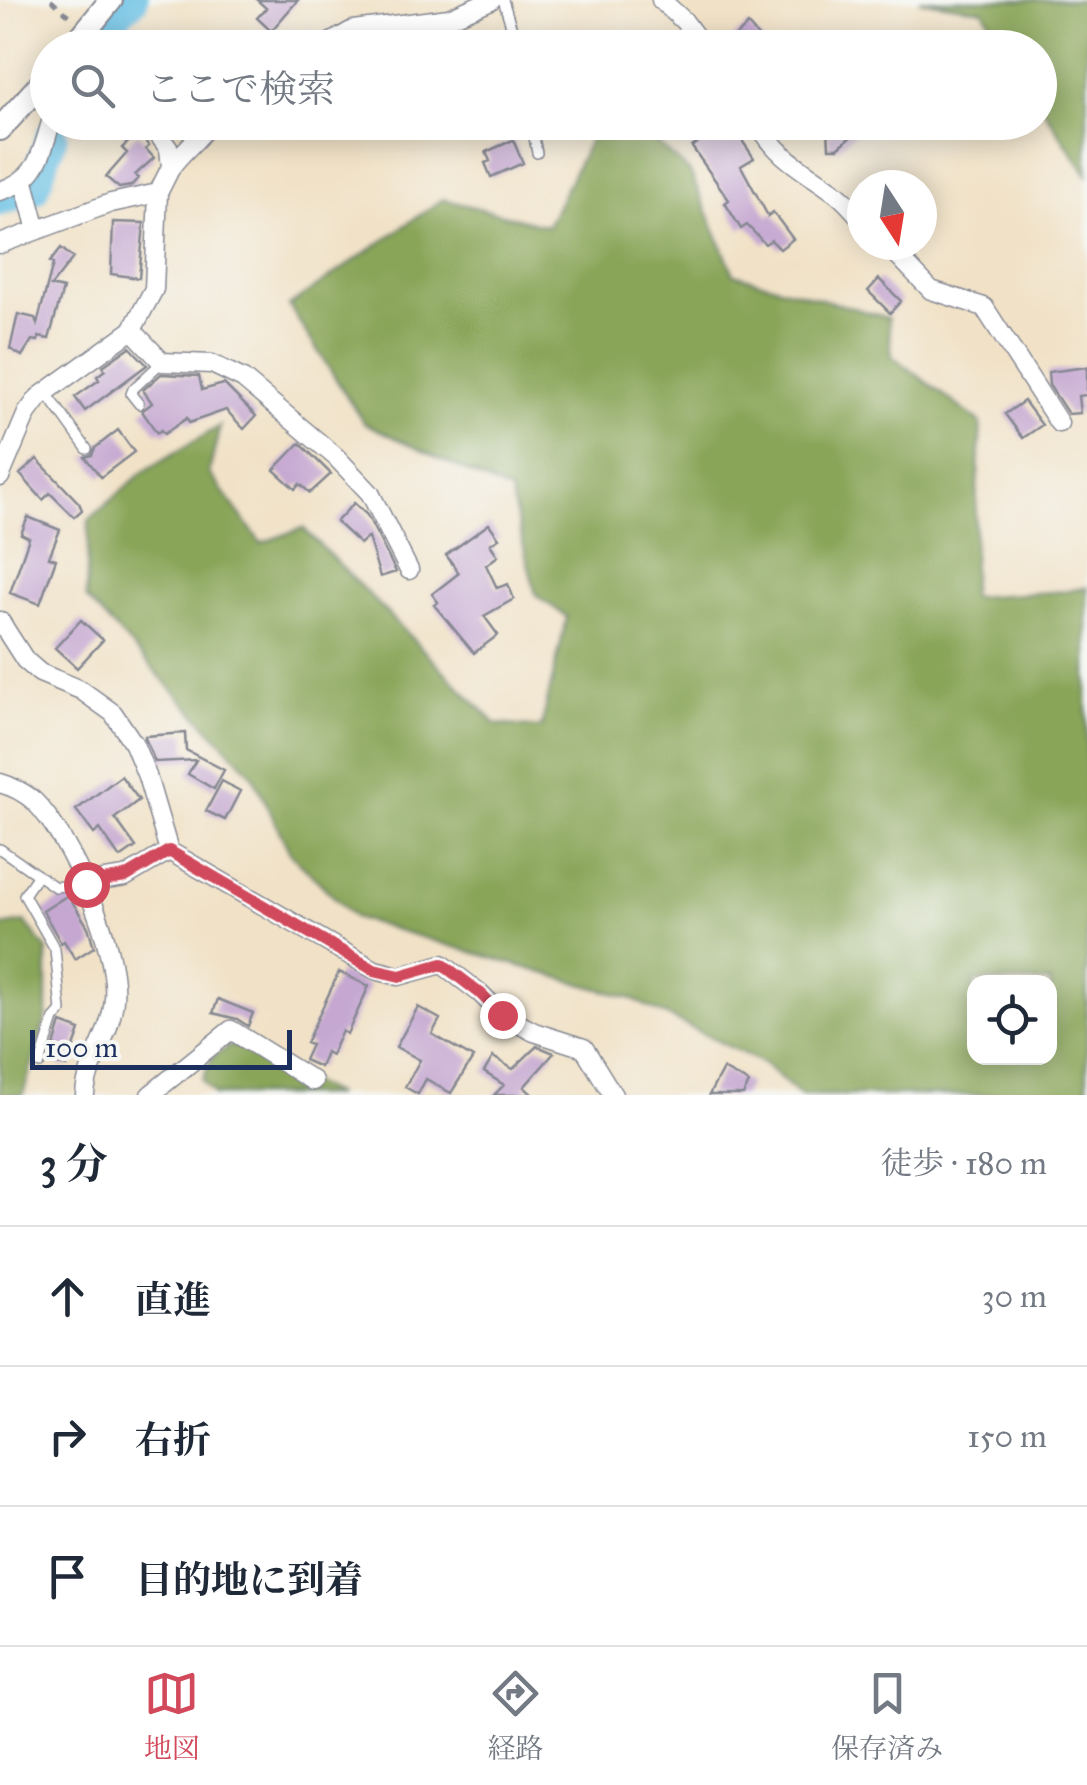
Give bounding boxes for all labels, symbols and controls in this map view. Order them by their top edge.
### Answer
search box [30,30,1057,140]
icon: search [65,58,120,113]
text: ここで検索 [145,66,335,112]
north arrow [847,170,937,260]
route start [64,862,110,908]
map controls [967,975,1057,1065]
button: locate [967,975,1057,1065]
route end [480,993,526,1039]
scale bar [30,1025,292,1070]
text: 100 m [45,1030,118,1065]
text: 3 分 [40,1138,108,1190]
text: 徒歩 · 180 m [880,1144,1047,1183]
icon: ahead [40,1269,95,1324]
text: 直進 [135,1277,211,1323]
text: 30 m [982,1277,1047,1316]
icon: right [40,1409,95,1464]
text: 右折 [135,1417,211,1463]
text: 150 m [967,1417,1047,1456]
icon: arrive [40,1549,95,1604]
text: 目的地に到着 [135,1557,363,1603]
tab: 地図 [144,1666,200,1766]
tab: 経路 [487,1666,543,1766]
tab: 保存済み [831,1666,943,1766]

